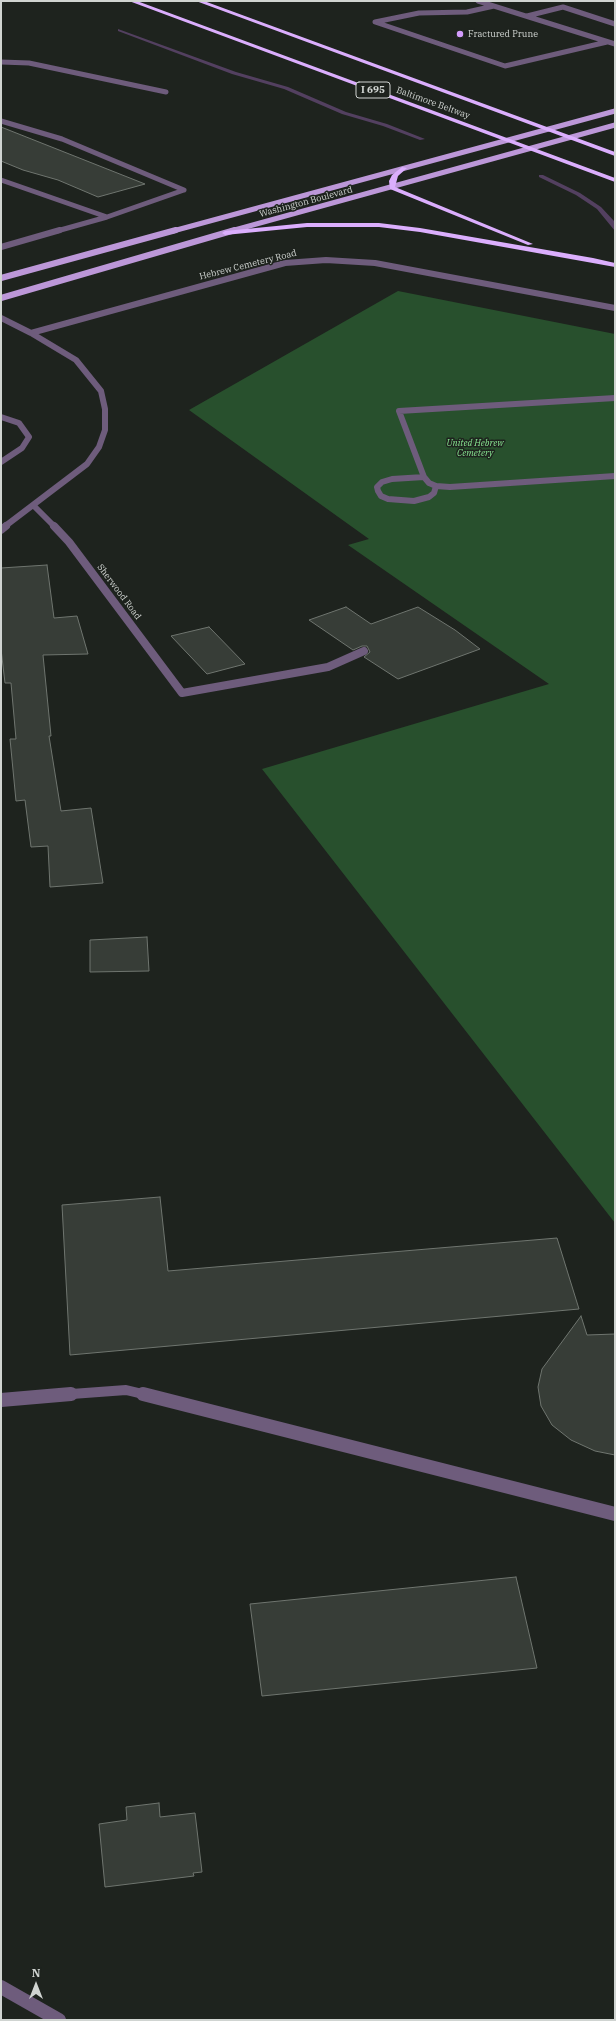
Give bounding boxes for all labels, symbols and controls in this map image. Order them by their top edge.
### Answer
marker: Fractured Prune [455,29,465,39]
place label: Fractured Prune [468,29,538,39]
road number: I 695 [356,82,390,98]
street label: Baltimore Beltway [395,85,471,121]
street label: Washington Boulevard [258,184,354,220]
street label: Hebrew Cemetery Road [198,248,298,282]
park label: United Hebrew Cemetery [446,438,504,459]
street label: Sherwood Road [95,562,143,622]
north arrow [16,1965,56,2005]
text: N [32,1966,40,1980]

